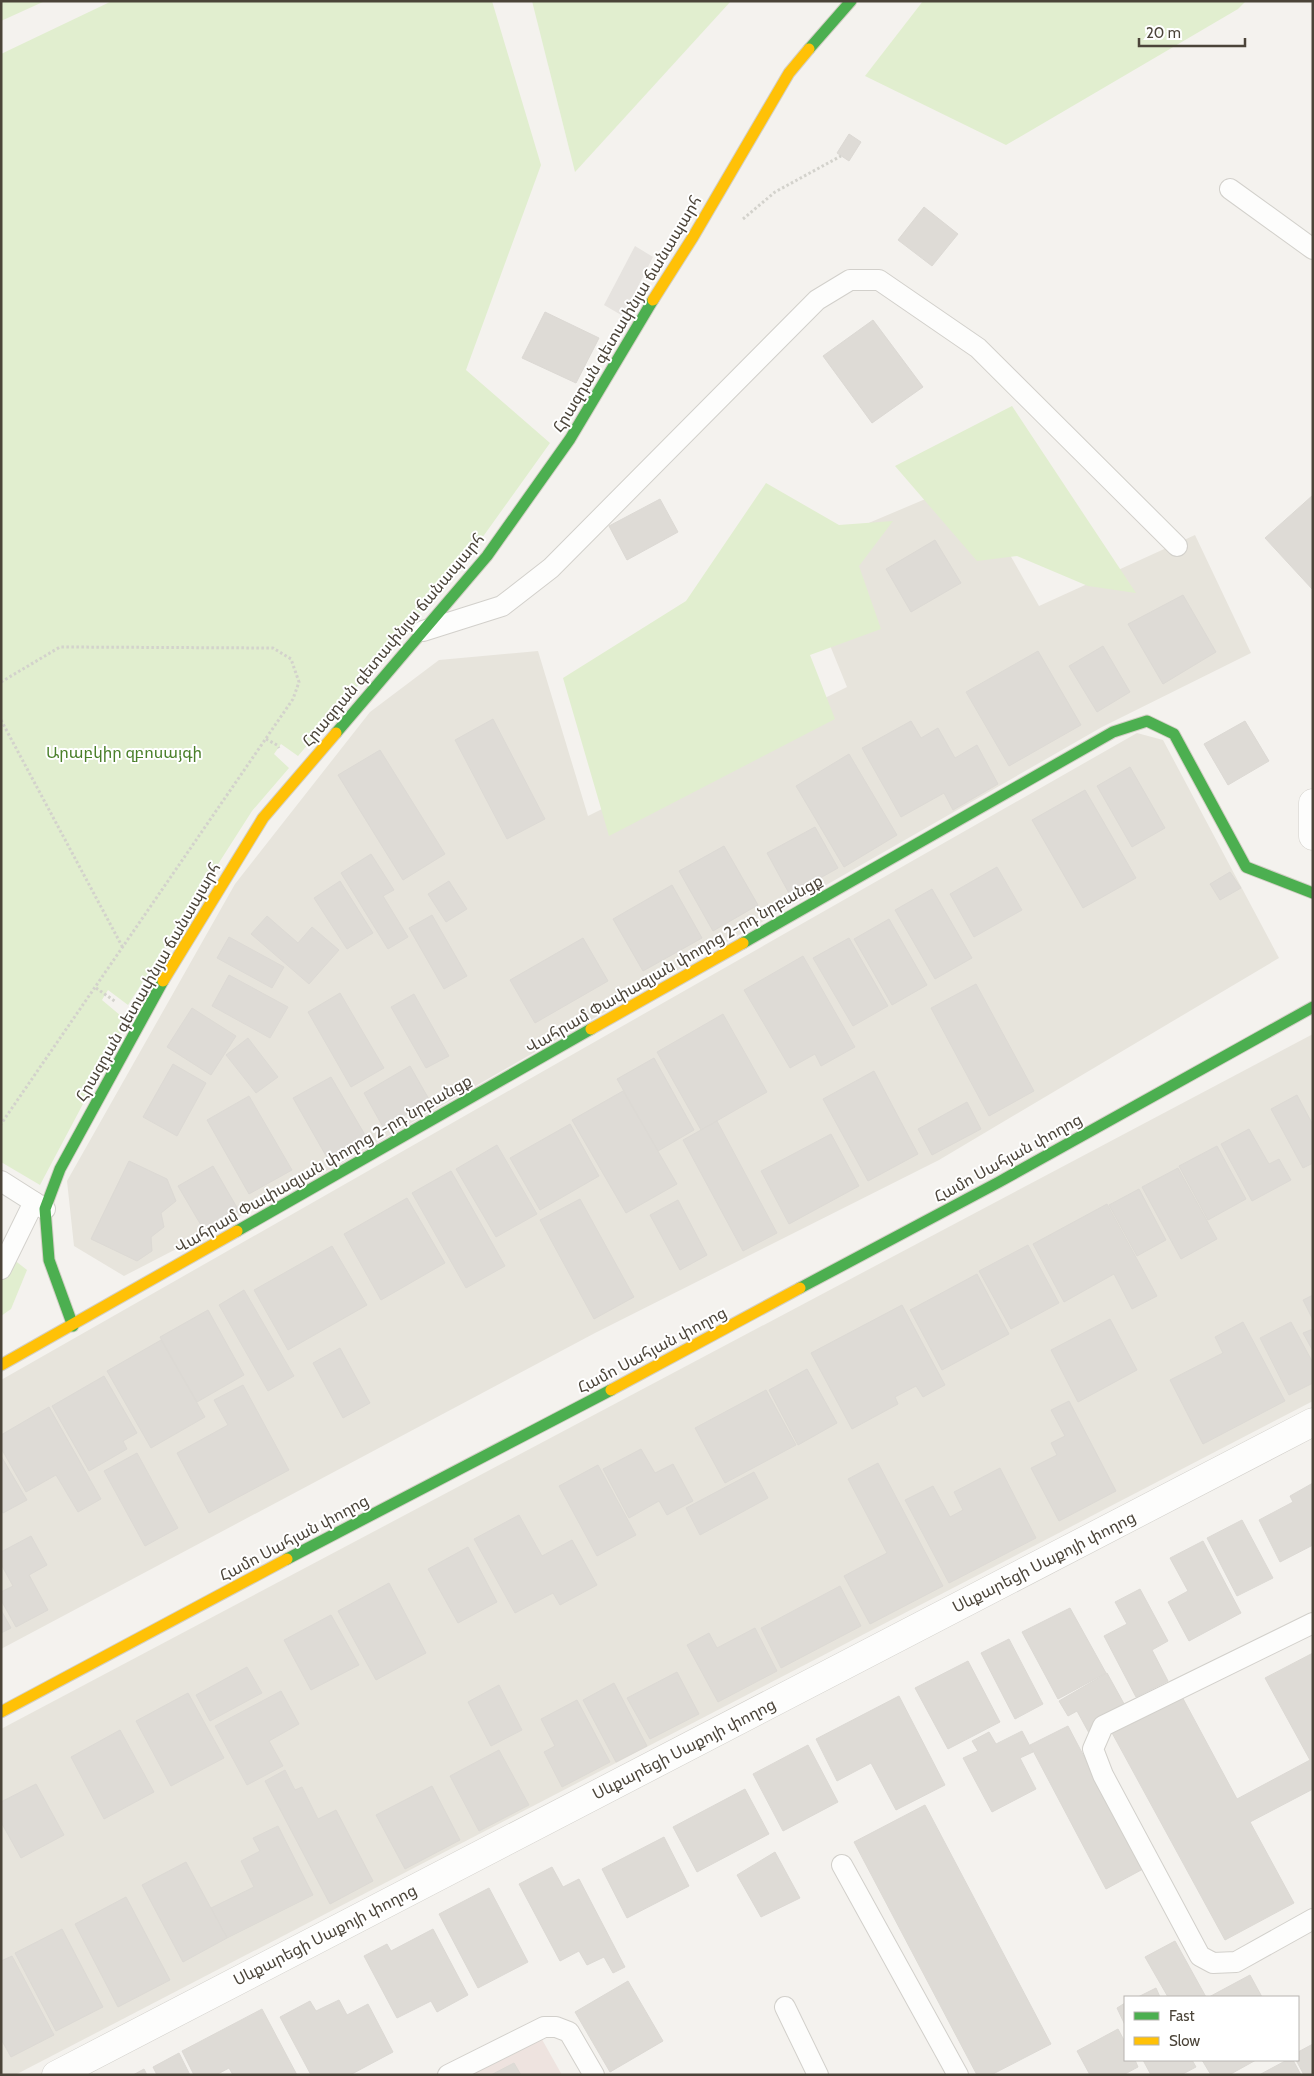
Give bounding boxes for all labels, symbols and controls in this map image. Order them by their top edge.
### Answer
scale bar [1139,15,1245,47]
text: 20 m [1146,24,1181,42]
street label: Հրազդան գետափնյա ճանապարհ [549,192,705,436]
street label: Հրազդան գետափնյա ճանապարհ [298,529,488,751]
park label: Արաբկիր զբոսայգի [46,743,202,762]
street label: Հրազդան գետափնյա ճանապարհ [72,859,224,1105]
street label: Վահրամ Փափազյան փողոց 2-րդ նրբանցք [522,871,826,1057]
street label: Վահրամ Փափազյան փողոց 2-րդ նրբանցք [171,1071,475,1257]
street label: Համո Սահյան փողոց [931,1109,1085,1207]
street label: Համո Սահյան փողոց [574,1303,730,1397]
street label: Համո Սահյան փողոց [216,1491,372,1585]
street label: Սևքարեցի Սաքոյի փողոց [949,1507,1139,1617]
street label: Սևքարեցի Սաքոյի փողոց [589,1694,779,1804]
street label: Սևքարեցի Սաքոյի փողոց [230,1880,420,1990]
legend [1124,1996,1299,2061]
text: Fast [1169,2007,1194,2025]
text: Slow [1169,2032,1200,2050]

